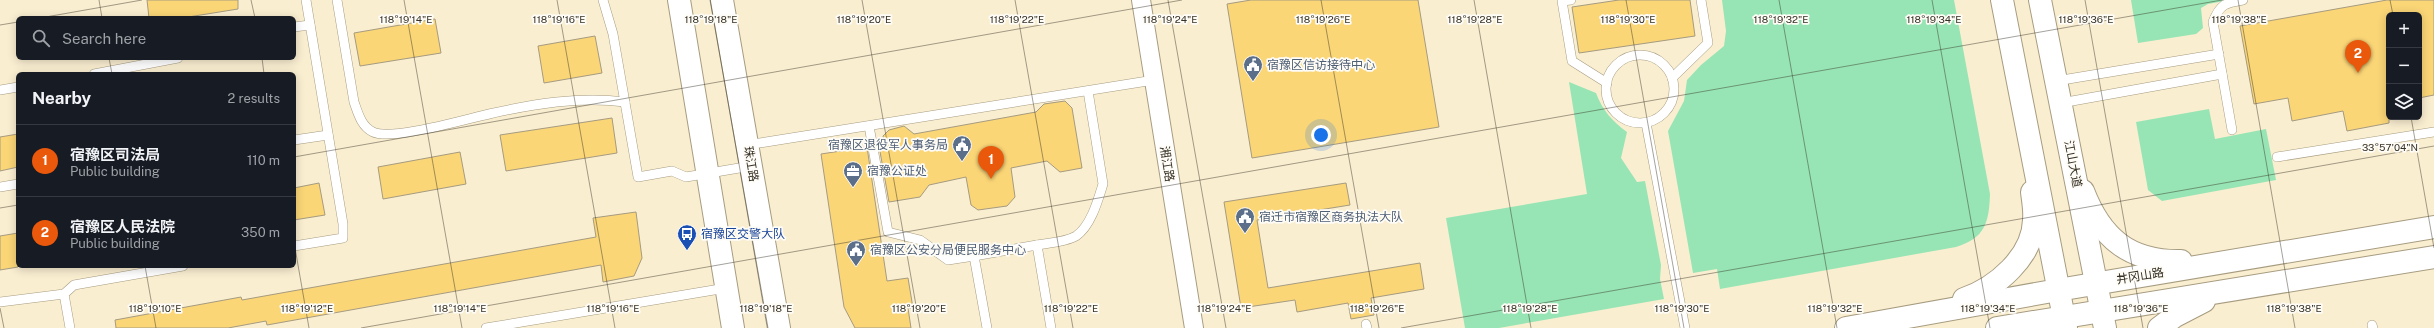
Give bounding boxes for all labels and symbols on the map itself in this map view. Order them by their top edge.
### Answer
text: 118°19'14"E [380,13,432,25]
text: 118°19'16"E [533,13,585,25]
text: 118°19'18"E [684,13,738,25]
text: 118°19'20"E [837,13,891,25]
text: 118°19'22"E [990,13,1044,25]
text: 118°19'24"E [1143,13,1197,25]
text: 118°19'26"E [1296,13,1350,25]
text: 118°19'28"E [1448,13,1502,25]
text: 118°19'30"E [1601,13,1655,25]
text: 118°19'32"E [1754,13,1808,25]
text: 118°19'34"E [1906,13,1962,25]
text: 118°19'36"E [2059,13,2113,25]
text: 118°19'38"E [2211,13,2267,25]
pin: 2 [2345,40,2371,73]
public building icon: 宿豫区信访接待中心 [1242,54,1264,82]
place label: 宿豫区信访接待中心 [1267,58,1375,72]
your location [1311,125,1331,145]
public building icon: 宿豫区退役军人事务局 [951,134,973,162]
place label: 宿豫区退役军人事务局 [828,138,948,152]
street label: 江山大道 [2062,139,2084,189]
text: 33°57'04"N [2362,141,2418,153]
street label: 珠江路 [741,145,761,183]
street label: 湘江路 [1157,145,1177,183]
pin: 1 [978,146,1004,179]
office icon: 宿豫公证处 [842,160,864,188]
place label: 宿豫公证处 [867,164,927,178]
public building icon: 宿迁市宿豫区商务执法大队 [1234,206,1256,234]
place label: 宿迁市宿豫区商务执法大队 [1259,210,1403,224]
bus stop icon: 宿豫区交警大队 [676,223,698,251]
place label: 宿豫区交警大队 [701,227,785,241]
public building icon: 宿豫区公安分局便民服务中心 [845,239,867,267]
place label: 宿豫区公安分局便民服务中心 [870,243,1026,257]
street label: 井冈山路 [2115,265,2165,287]
text: 118°19'10"E [129,302,181,314]
text: 118°19'12"E [281,302,333,314]
text: 118°19'14"E [434,302,486,314]
text: 118°19'16"E [587,302,639,314]
text: 118°19'18"E [739,302,793,314]
text: 118°19'20"E [892,302,946,314]
text: 118°19'22"E [1044,302,1098,314]
text: 118°19'24"E [1197,302,1251,314]
text: 118°19'26"E [1350,302,1404,314]
text: 118°19'28"E [1503,302,1557,314]
text: 118°19'30"E [1655,302,1709,314]
text: 118°19'32"E [1808,302,1862,314]
text: 118°19'34"E [1960,302,2016,314]
text: 118°19'36"E [2114,302,2168,314]
text: 118°19'38"E [2266,302,2322,314]

